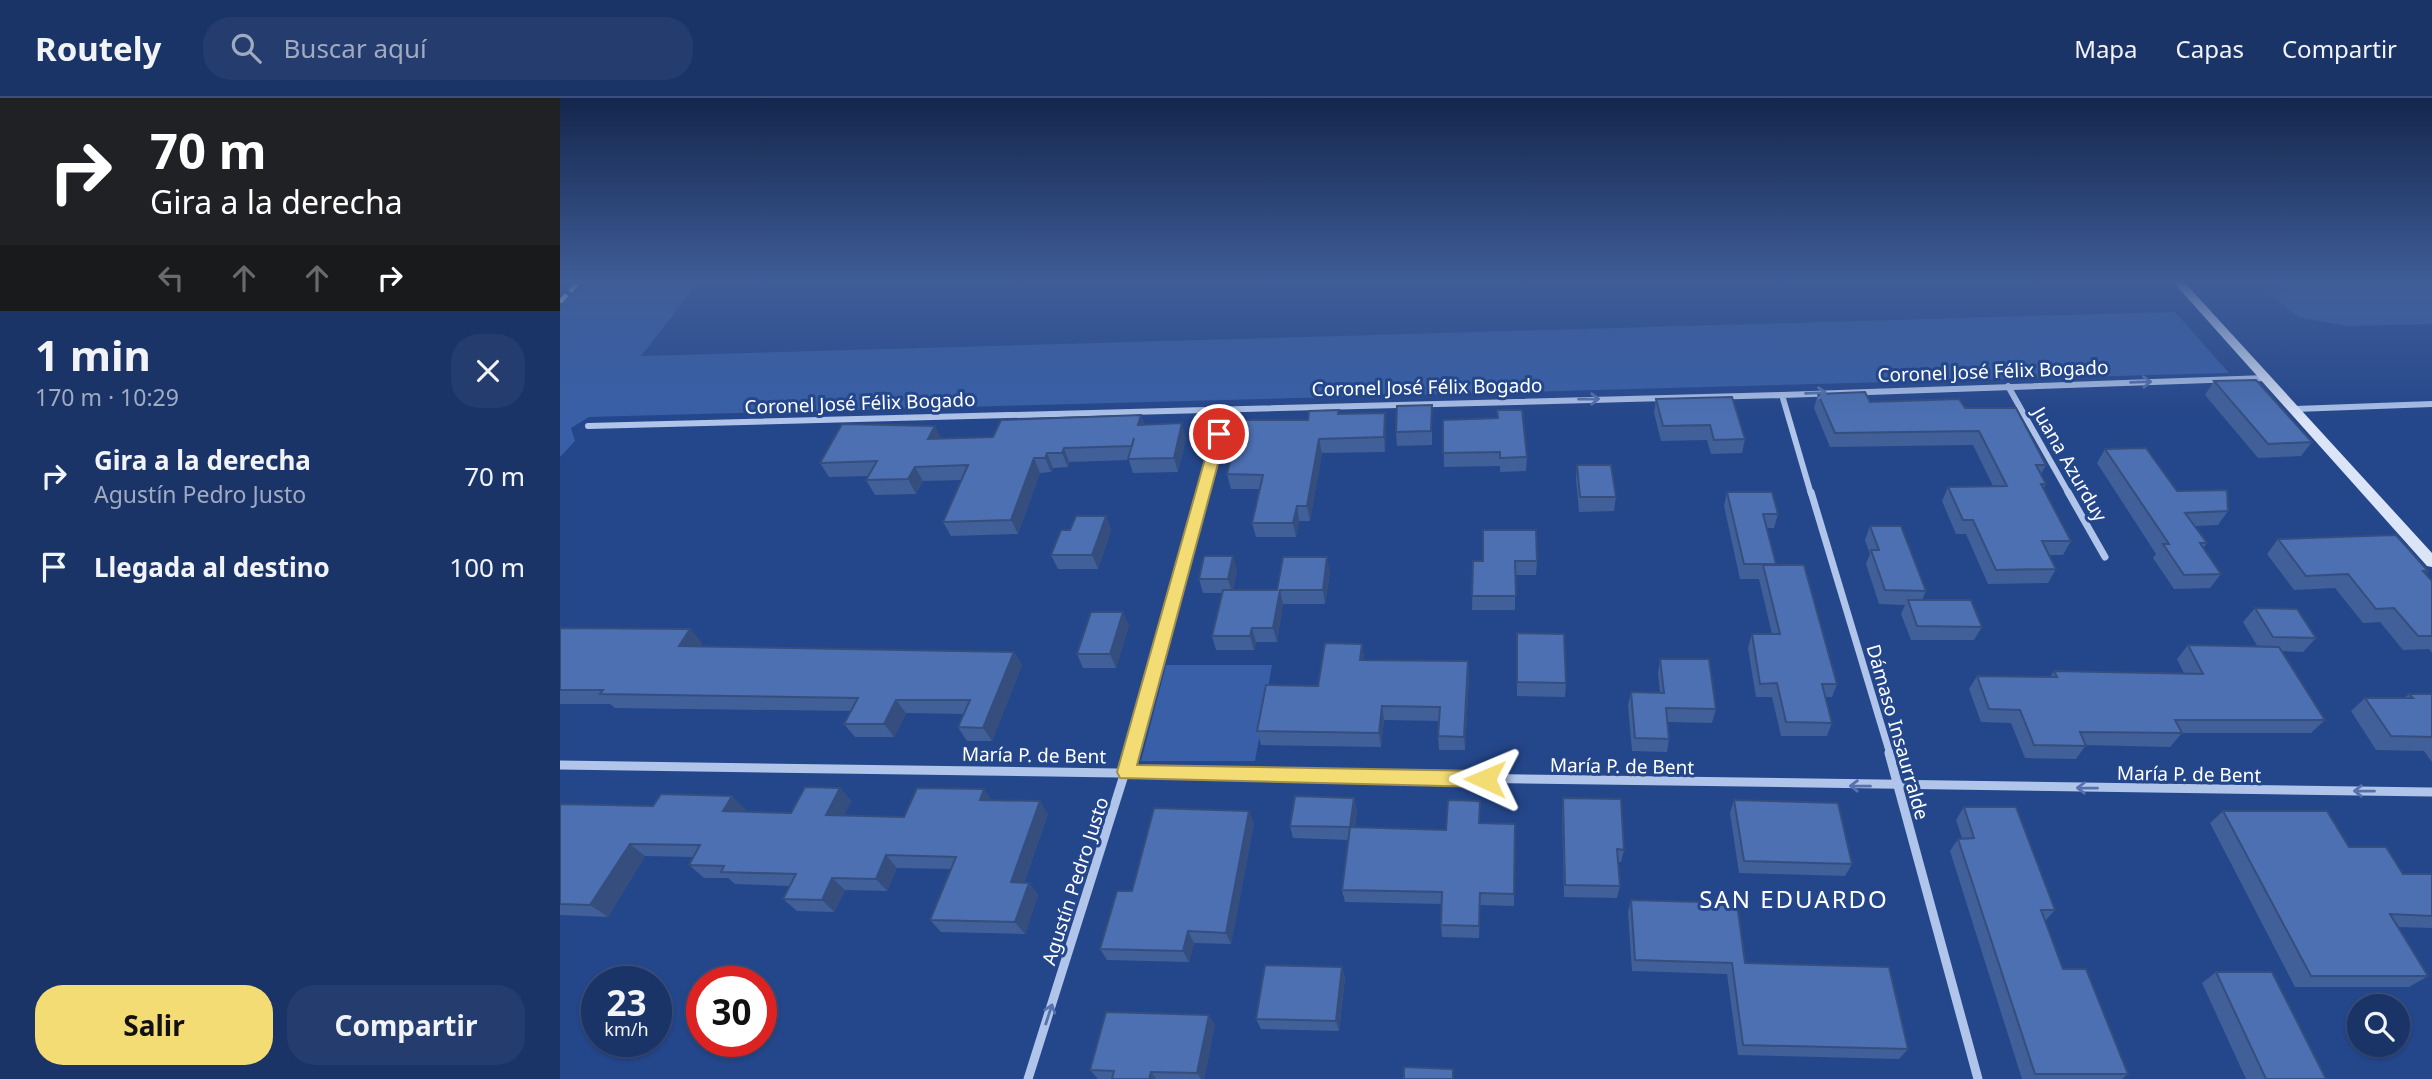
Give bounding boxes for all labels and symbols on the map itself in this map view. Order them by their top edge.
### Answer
street label: Coronel José Félix Bogado [1877,354,2109,388]
street label: Coronel José Félix Bogado [1311,372,1543,402]
one-way arrow [2129,376,2152,389]
street label: Coronel José Félix Bogado [744,386,976,420]
one-way arrow [1804,387,1827,400]
one-way arrow [1577,393,1600,406]
street label: Juana Azurduy [2026,400,2113,526]
pin [1189,404,1249,464]
street label: Dámaso Insaurralde [1860,641,1936,823]
street label: María P. de Bent [962,741,1107,769]
position arrow [1448,742,1522,816]
street label: María P. de Bent [1550,752,1695,780]
street label: María P. de Bent [2117,760,2262,788]
one-way arrow [1849,779,1872,792]
one-way arrow [2076,782,2099,795]
one-way arrow [2353,785,2376,798]
street label: Agustín Pedro Justo [1036,794,1114,968]
district label: SAN EDUARDO [1699,882,1889,915]
speed limit sign: 30 [686,966,777,1057]
one-way arrow [1043,1003,1056,1025]

